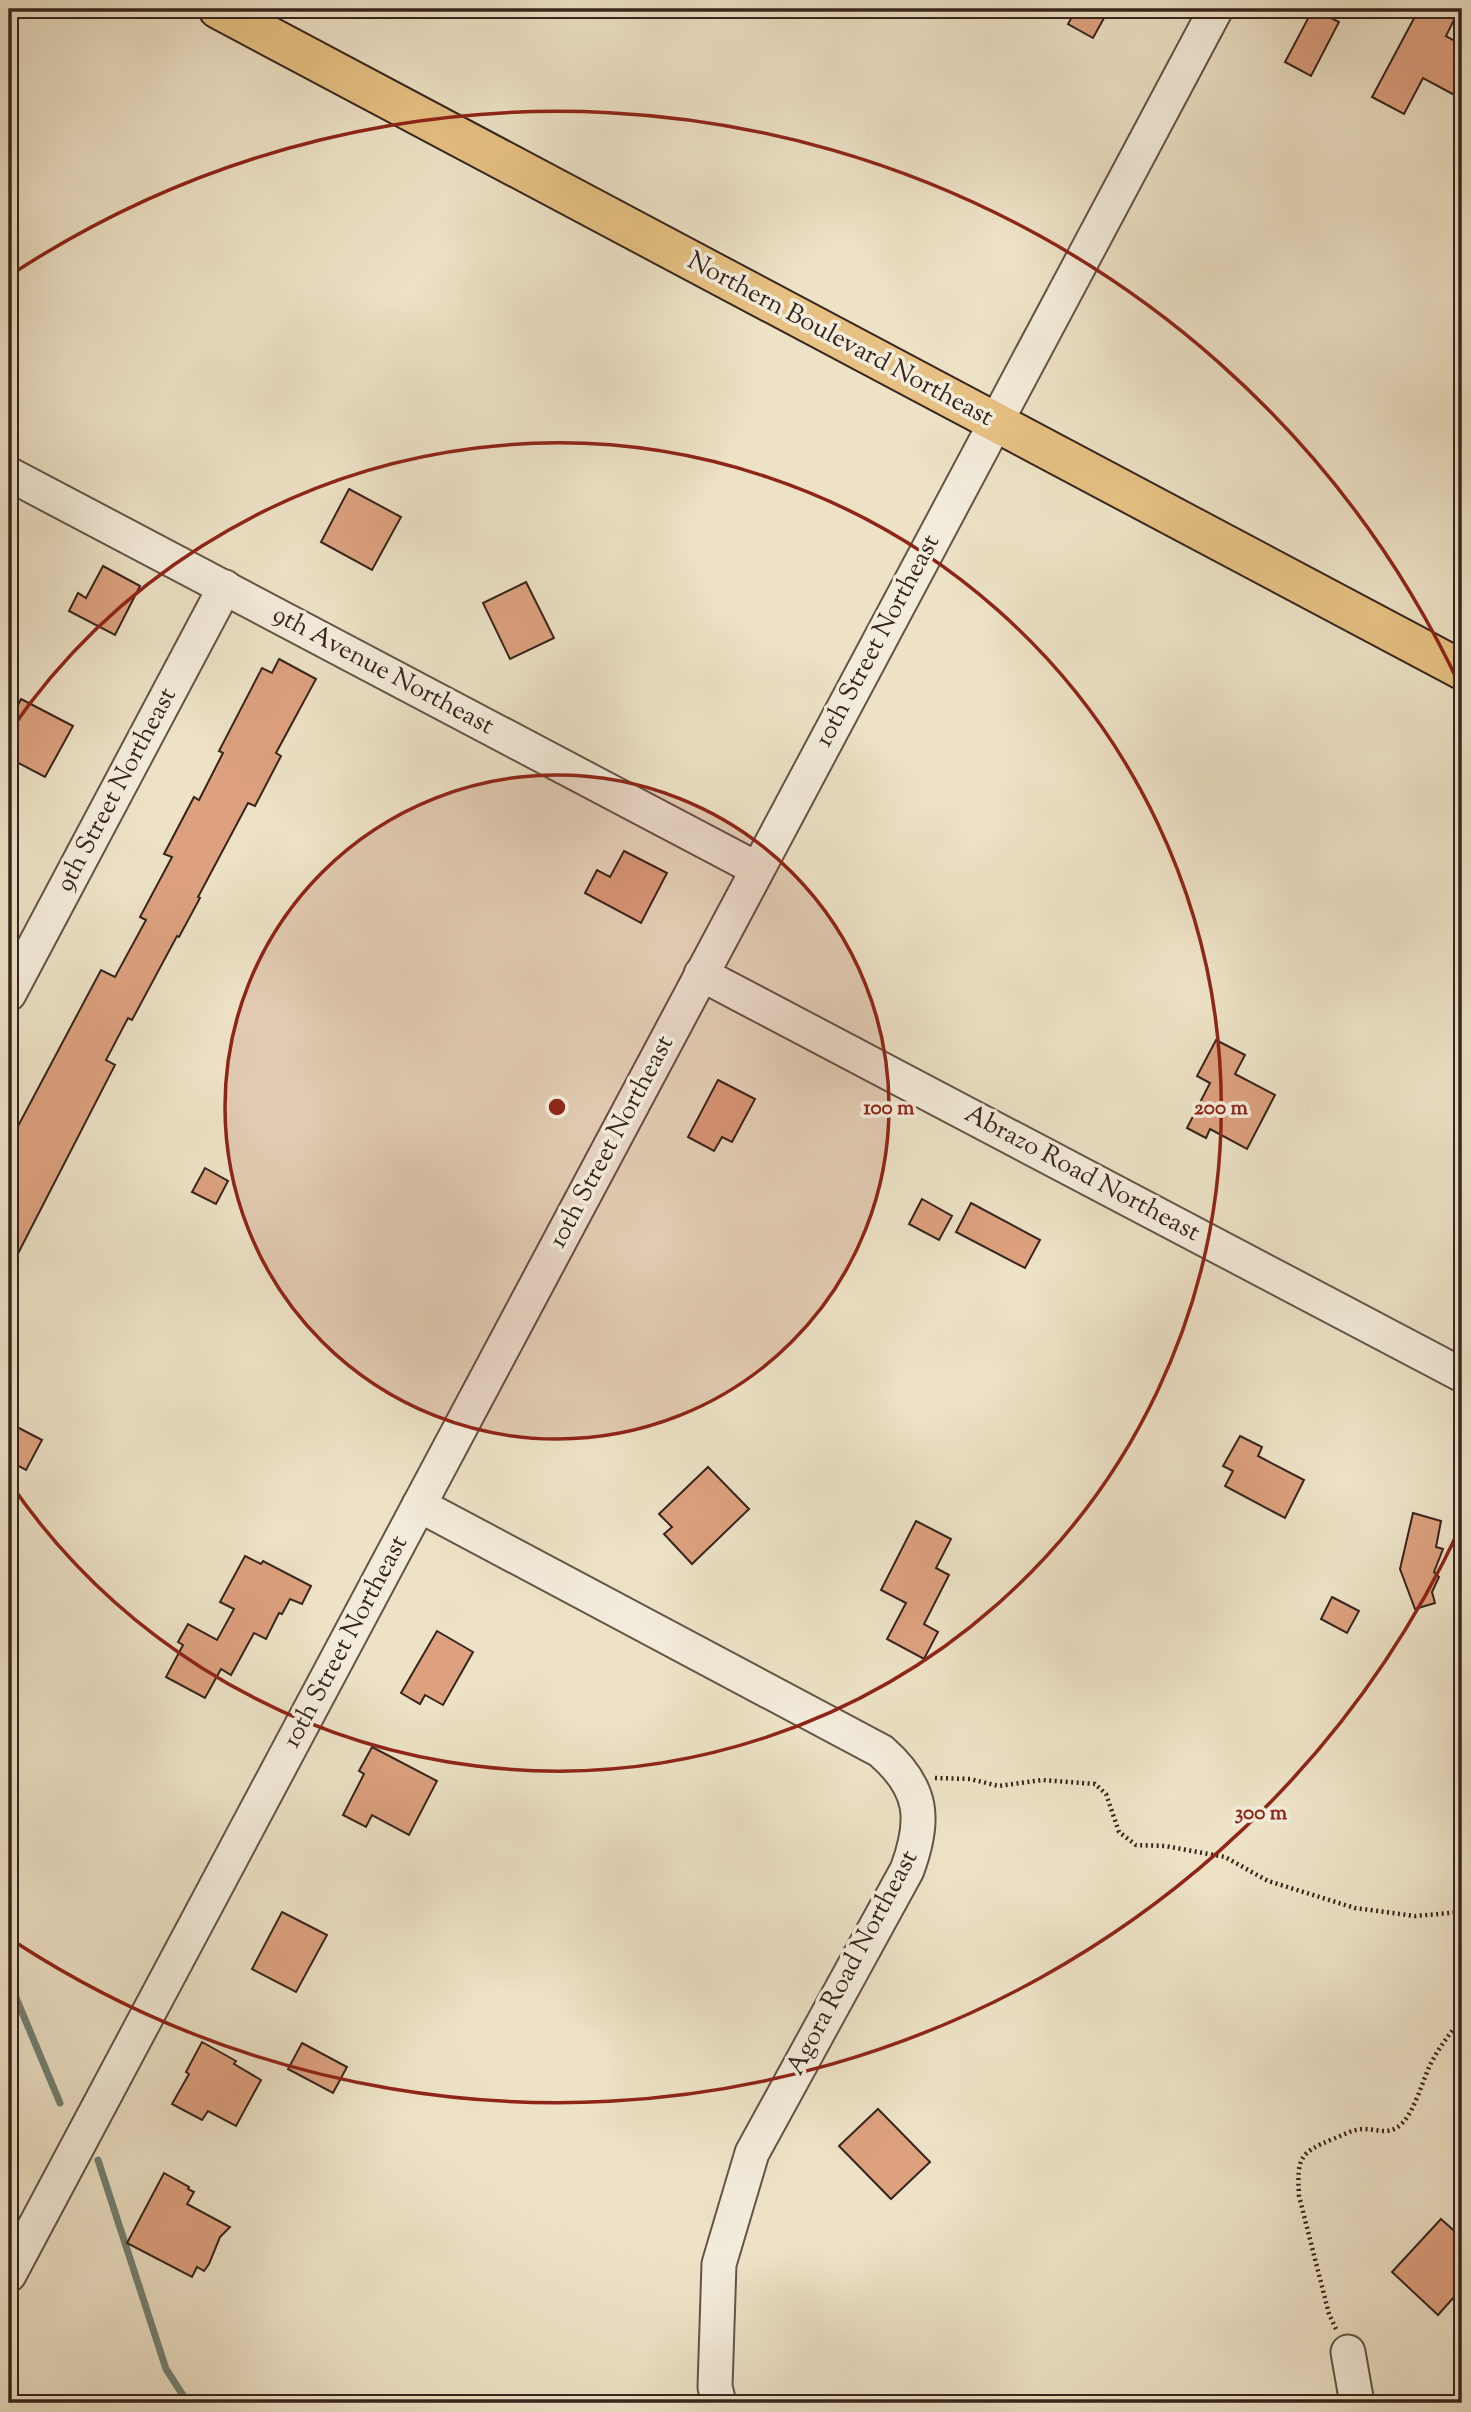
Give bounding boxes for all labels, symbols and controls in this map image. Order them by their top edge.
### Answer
street label: Northern Boulevard Northeast [680,243,1000,437]
street label: 10th Street Northeast [806,528,950,754]
street label: 9th Avenue Northeast [266,597,500,745]
street label: 9th Street Northeast [48,681,187,899]
street label: 10th Street Northeast [540,1029,684,1255]
text: 100 m [864,1094,915,1124]
text: 200 m [1194,1094,1249,1124]
centre of rings [545,1095,569,1119]
street label: Abrazo Road Northeast [958,1096,1206,1252]
street label: 10th Street Northeast [274,1529,418,1755]
text: 300 m [1235,1799,1288,1829]
street label: Agora Road Northeast [778,1844,928,2082]

